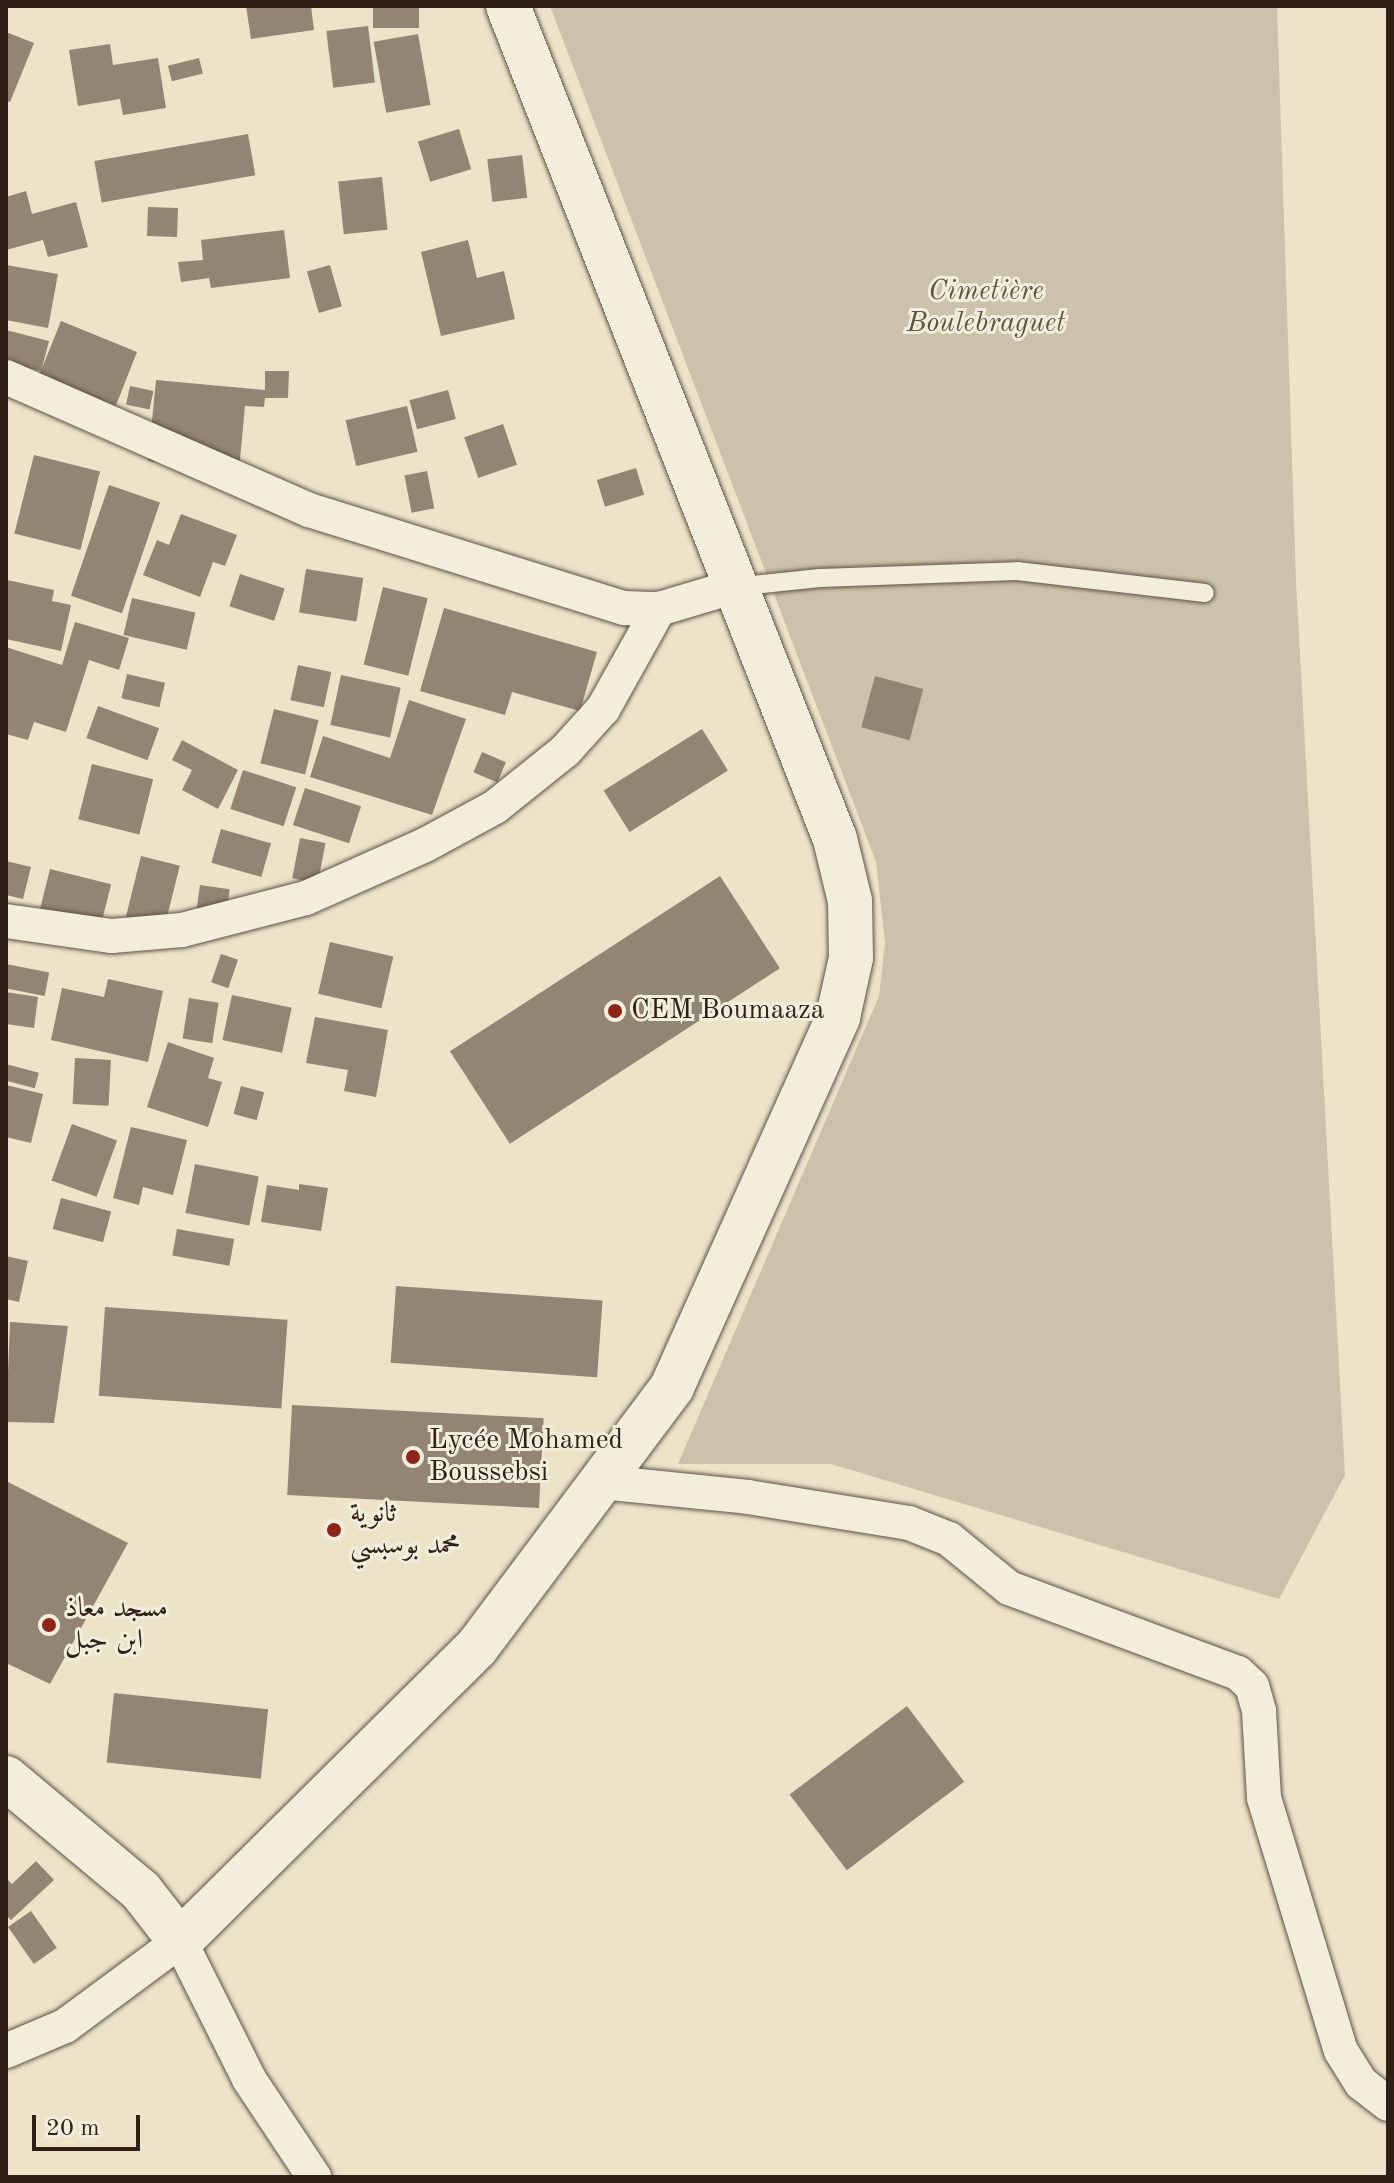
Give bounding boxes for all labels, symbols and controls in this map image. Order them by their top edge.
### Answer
park label: Cimetière Boulebraguet [907,275,1065,341]
place label: CEM Boumaaza [631,994,825,1028]
marker: CEM Boumaaza [606,1002,624,1020]
place label: Lycée Mohamed Boussebsi [429,1424,623,1490]
marker: Lycée Mohamed Boussebsi [404,1448,422,1466]
place label: ثانوية محمد بوسبسي [350,1497,460,1563]
marker: ثانوية محمد بوسبسي [325,1521,343,1539]
place label: مسجد معاذ ابن جبل [65,1592,168,1658]
marker: مسجد معاذ ابن جبل [40,1616,58,1634]
scale bar [36,2099,144,2149]
text: 20 m [46,2117,100,2141]

